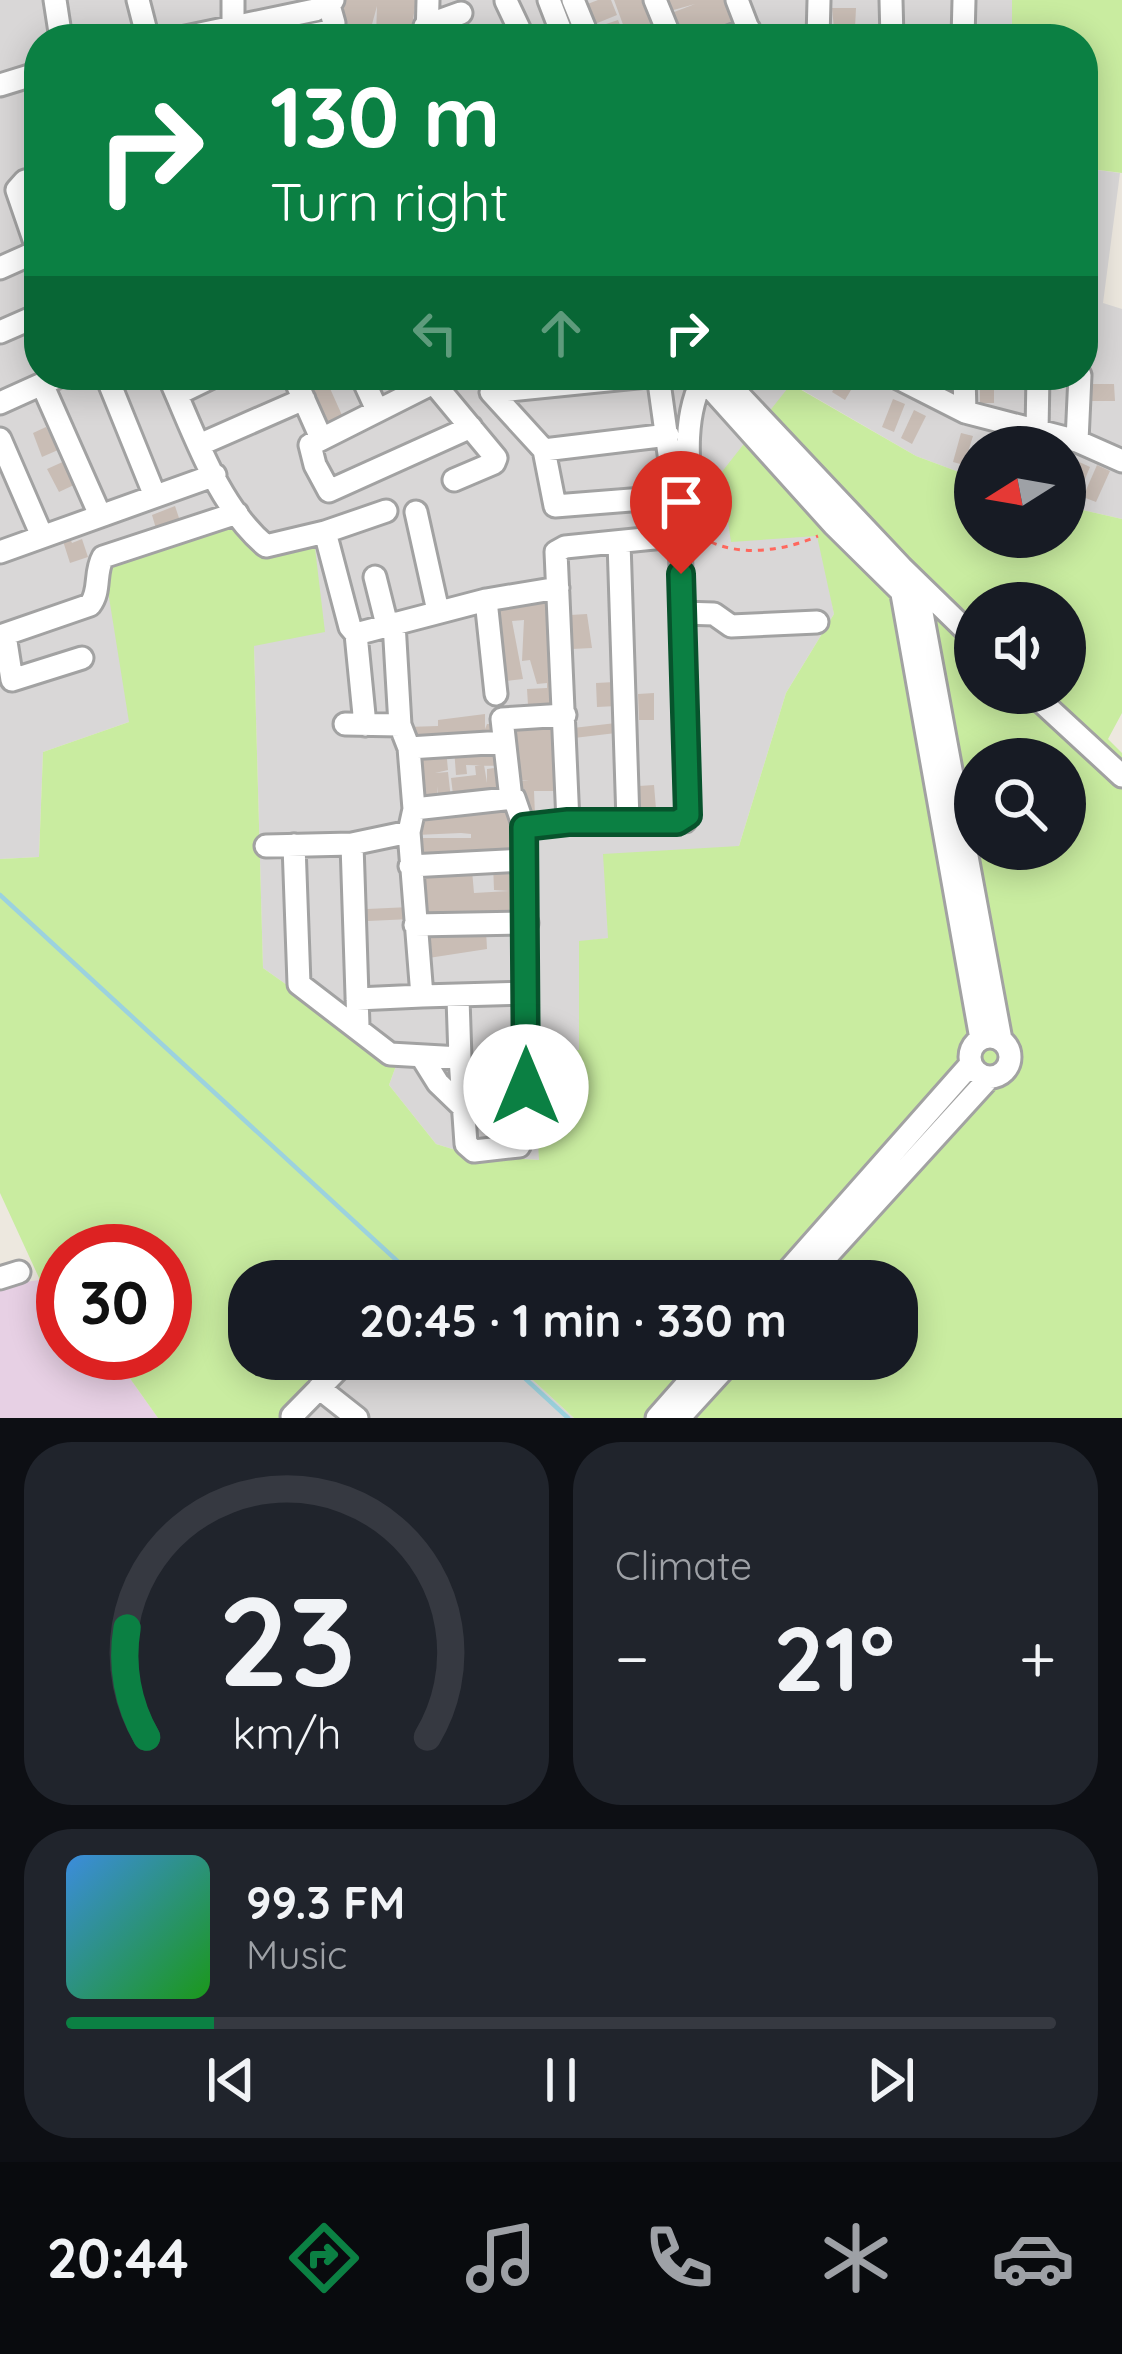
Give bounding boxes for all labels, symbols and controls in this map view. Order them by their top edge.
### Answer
text: 130 m [270,63,500,168]
icon: right [72,72,228,228]
text: Turn right [270,167,509,235]
icon: left [402,300,468,366]
icon: ahead [528,300,594,366]
icon: right [654,300,720,366]
north arrow [954,426,1086,558]
map controls [954,426,1086,870]
pin [630,451,732,574]
icon: arrive [648,469,714,535]
button: sound [954,582,1086,714]
button: search [954,738,1086,870]
position arrow [463,1024,589,1150]
speed limit sign: 30 [36,1224,192,1380]
text: 20:45 · 1 min · 330 m [359,1292,787,1348]
text: Climate [615,1541,752,1590]
text: 23 [217,1561,356,1717]
text: 21° [773,1601,895,1714]
text: − [615,1616,649,1699]
text: + [1019,1616,1056,1699]
text: km/h [232,1705,341,1759]
text: 99.3 FM [246,1874,405,1930]
text: Music [246,1930,347,1979]
icon: previous [198,2047,264,2113]
icon: pause [528,2047,594,2113]
icon: next [858,2047,924,2113]
icon: directions [282,2216,366,2300]
icon: music [459,2216,543,2300]
icon: phone [637,2216,721,2300]
icon: climate [814,2216,898,2300]
icon: car [991,2216,1075,2300]
text: 20:44 [47,2224,189,2292]

